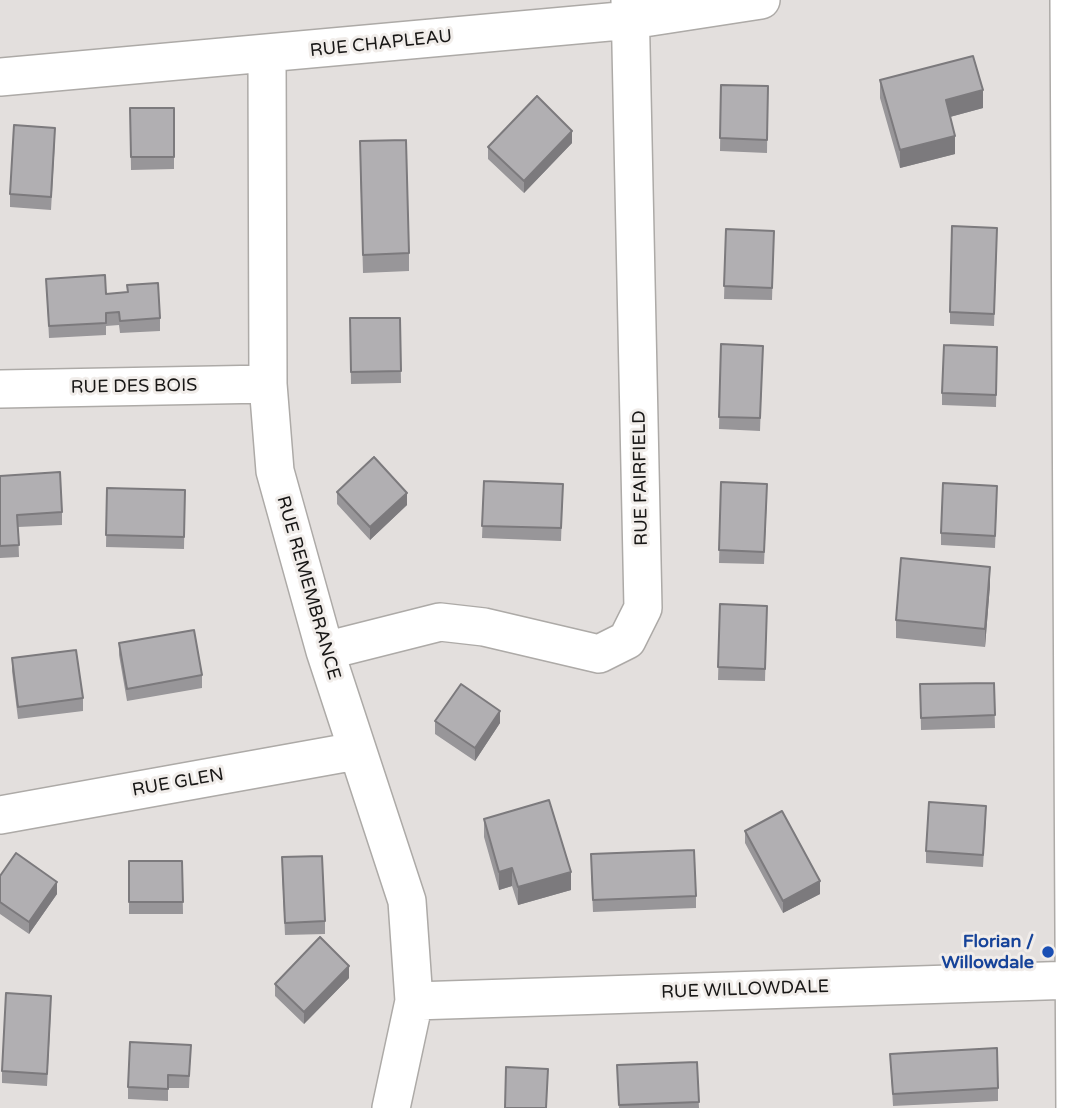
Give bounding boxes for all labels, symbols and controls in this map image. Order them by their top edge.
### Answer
street label: RUE CHAPLEAU [309,26,453,62]
street label: RUE DES BOIS [70,375,198,399]
street label: RUE FAIRFIELD [629,410,653,546]
street label: RUE REMEMBRANCE [271,494,345,682]
street label: RUE GLEN [131,764,225,802]
place label: Florian / Willowdale [941,931,1034,974]
marker: Florian / Willowdale [1040,944,1056,960]
street label: RUE WILLOWDALE [661,976,829,1004]

